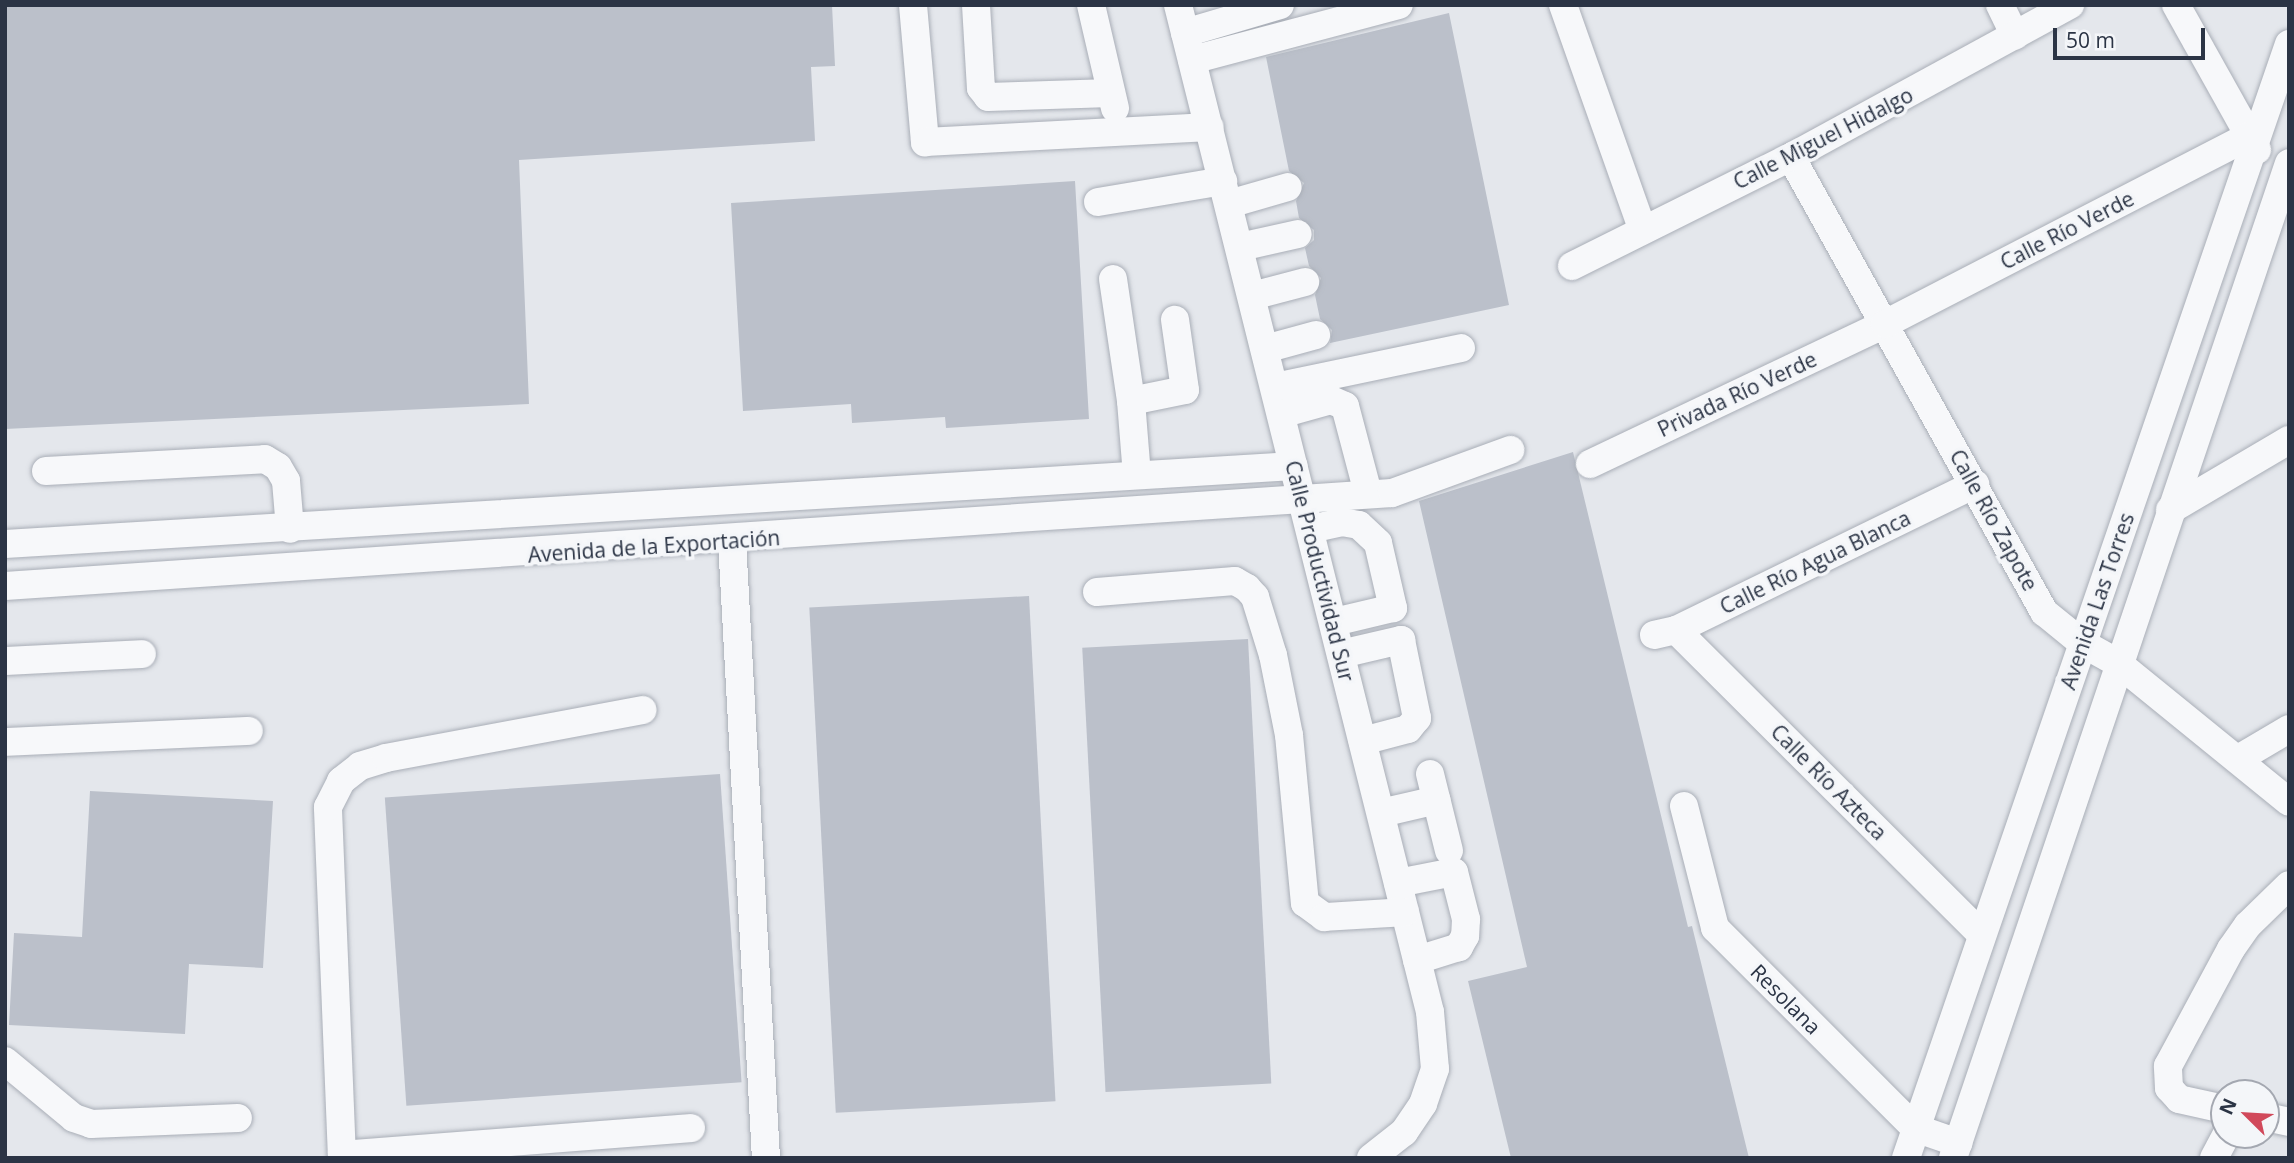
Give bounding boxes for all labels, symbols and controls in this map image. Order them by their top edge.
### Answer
scale bar [2056,14,2208,58]
text: 50 m [2066,26,2115,54]
street label: Calle Miguel Hidalgo [1729,82,1917,194]
street label: Calle Río Verde [1996,185,2138,275]
street label: Privada Río Verde [1653,346,1821,442]
street label: Calle Río Zapote [1945,445,2043,595]
street label: Calle Productividad Sur [1280,458,1360,684]
street label: Calle Río Agua Blanca [1716,505,1914,619]
street label: Avenida Las Torres [2055,509,2139,693]
street label: Avenida de la Exportación [527,525,781,567]
street label: Calle Río Azteca [1766,719,1892,845]
street label: Resolana [1746,959,1826,1039]
north arrow [2210,1079,2280,1149]
text: N [2213,1094,2243,1119]

